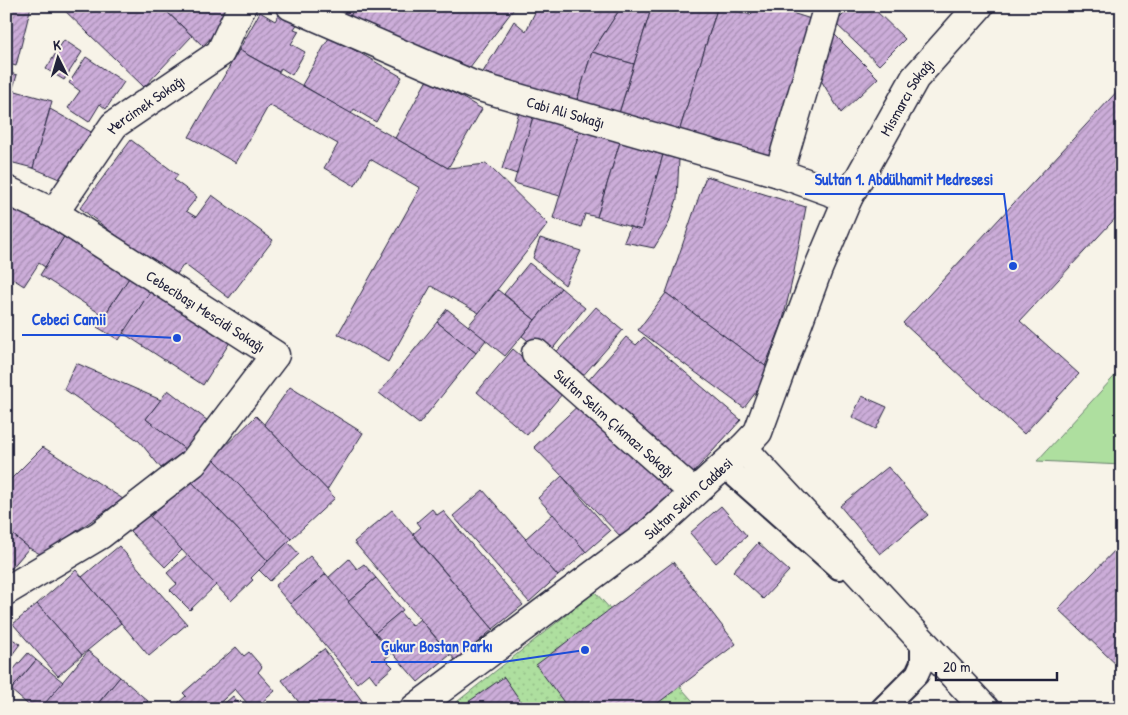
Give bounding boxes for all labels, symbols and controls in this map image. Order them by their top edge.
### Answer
north arrow [32,32,82,82]
text: K [52,35,62,54]
street label: Mismarcı Sokağı [874,54,938,139]
street label: Mercimek Sokağı [101,70,189,137]
street label: Cabi Ali Sokağı [524,90,607,133]
callout: Sultan 1. Abdülhamit Medresesi [805,163,1004,194]
text: Sultan 1. Abdülhamit Medresesi [815,168,993,190]
street label: Cebecibaşı Mescidi Sokağı [142,265,270,357]
callout: Cebeci Camii [22,304,116,335]
text: Cebeci Camii [32,308,106,330]
street label: Sultan Selim Çıkmazı Sokağı [550,364,679,482]
street label: Sultan Selim Caddesi [640,452,737,544]
callout: Çukur Bostan Parkı [371,631,503,662]
text: Çukur Bostan Parkı [381,635,493,657]
scale bar [936,650,1057,682]
text: 20 m [943,656,970,677]

